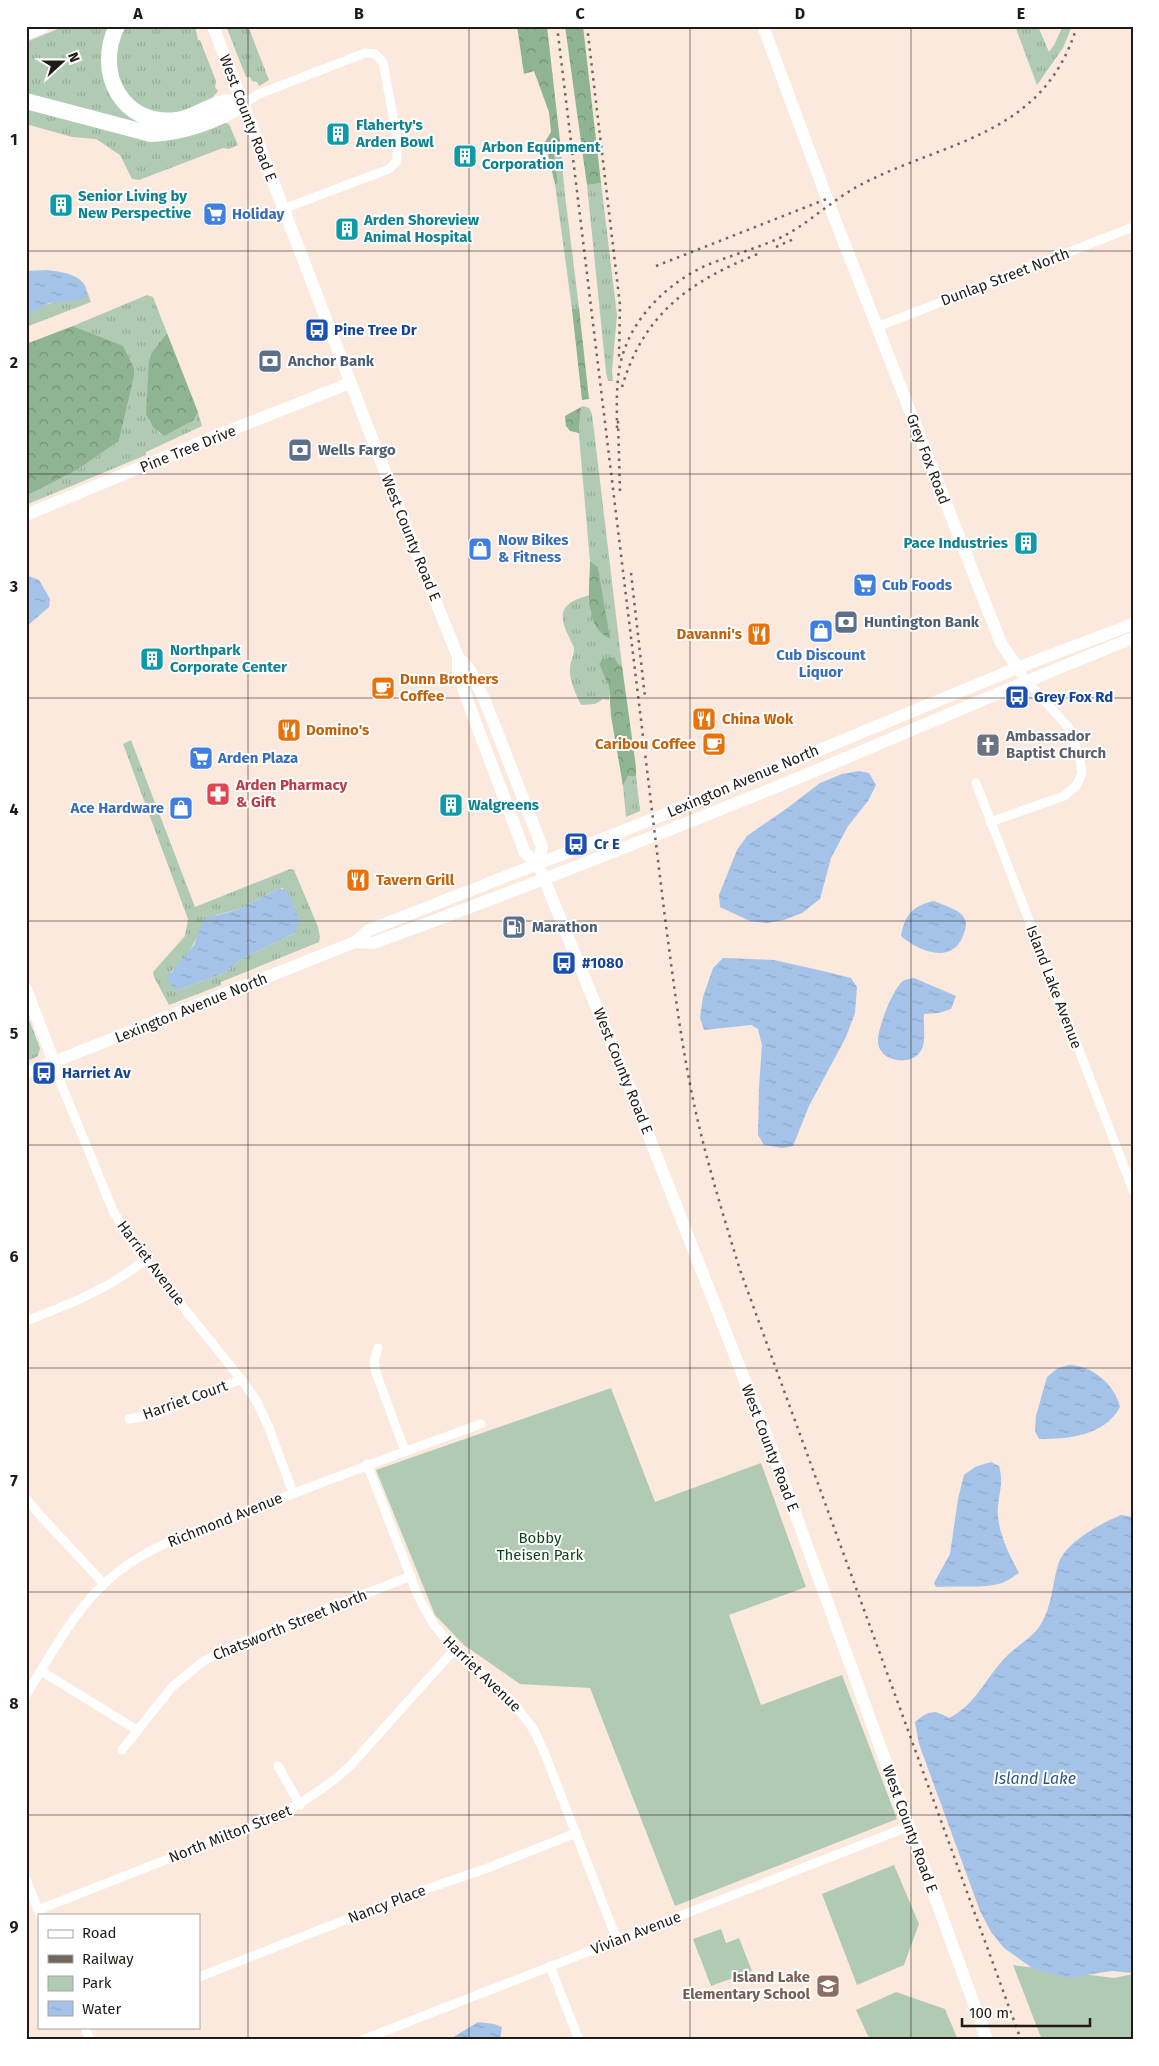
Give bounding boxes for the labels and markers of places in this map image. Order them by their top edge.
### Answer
place label: Flaherty's Arden Bowl [355,116,434,151]
building icon: Flaherty's Arden Bowl [325,121,351,147]
place label: Arbon Equipment Corporation [481,138,601,173]
building icon: Arbon Equipment Corporation [452,143,478,169]
place label: Senior Living by New Perspective [78,187,191,222]
building icon: Senior Living by New Perspective [48,192,74,218]
supermarket icon: Holiday [202,201,228,227]
place label: Holiday [232,205,284,223]
place label: Arden Shoreview Animal Hospital [363,211,480,246]
building icon: Arden Shoreview Animal Hospital [334,216,360,242]
bus stop icon: Pine Tree Dr [304,317,330,343]
place label: Pine Tree Dr [334,321,418,339]
bank icon: Anchor Bank [257,348,283,374]
place label: Anchor Bank [287,352,375,370]
bank icon: Wells Fargo [287,437,313,463]
place label: Wells Fargo [318,441,396,459]
building icon: Pace Industries [1013,530,1039,556]
place label: Now Bikes & Fitness [498,531,569,566]
place label: Pace Industries [903,534,1008,552]
shop icon: Now Bikes & Fitness [467,536,493,562]
supermarket icon: Cub Foods [852,572,878,598]
place label: Cub Foods [882,576,952,594]
bank icon: Huntington Bank [833,609,859,635]
place label: Huntington Bank [864,613,980,631]
shop icon: Cub Discount Liquor [808,618,834,644]
restaurant icon: Davanni's [746,621,772,647]
place label: Davanni's [677,625,742,643]
place label: Northpark Corporate Center [170,641,288,676]
building icon: Northpark Corporate Center [139,646,165,672]
place label: Cub Discount Liquor [776,646,866,681]
place label: Dunn Brothers Coffee [400,670,499,705]
cafe icon: Dunn Brothers Coffee [370,675,396,701]
bus stop icon: Grey Fox Rd [1004,684,1030,710]
place label: Grey Fox Rd [1034,688,1113,706]
restaurant icon: China Wok [691,706,717,732]
place label: China Wok [722,710,794,728]
restaurant icon: Domino's [276,717,302,743]
place label: Domino's [306,721,369,739]
place label: Ambassador Baptist Church [1005,727,1106,762]
cafe icon: Caribou Coffee [701,731,727,757]
church icon: Ambassador Baptist Church [975,732,1001,758]
place label: Caribou Coffee [595,735,696,753]
supermarket icon: Arden Plaza [188,745,214,771]
place label: Arden Plaza [217,749,298,767]
place label: Arden Pharmacy & Gift [235,776,348,811]
pharmacy icon: Arden Pharmacy & Gift [205,781,231,807]
building icon: Walgreens [438,792,464,818]
shop icon: Ace Hardware [168,795,194,821]
place label: Walgreens [468,796,539,814]
place label: Ace Hardware [70,799,164,817]
bus stop icon: Cr E [563,831,589,857]
place label: Cr E [594,835,620,853]
restaurant icon: Tavern Grill [345,867,371,893]
place label: Tavern Grill [376,871,455,889]
fuel station icon: Marathon [501,914,527,940]
place label: Marathon [532,918,598,936]
bus stop icon: #1080 [551,950,577,976]
place label: #1080 [582,954,624,972]
bus stop icon: Harriet Av [31,1060,57,1086]
place label: Harriet Av [62,1064,131,1082]
place label: Island Lake Elementary School [682,1968,811,2003]
school or university icon: Island Lake Elementary School [815,1973,841,1999]

